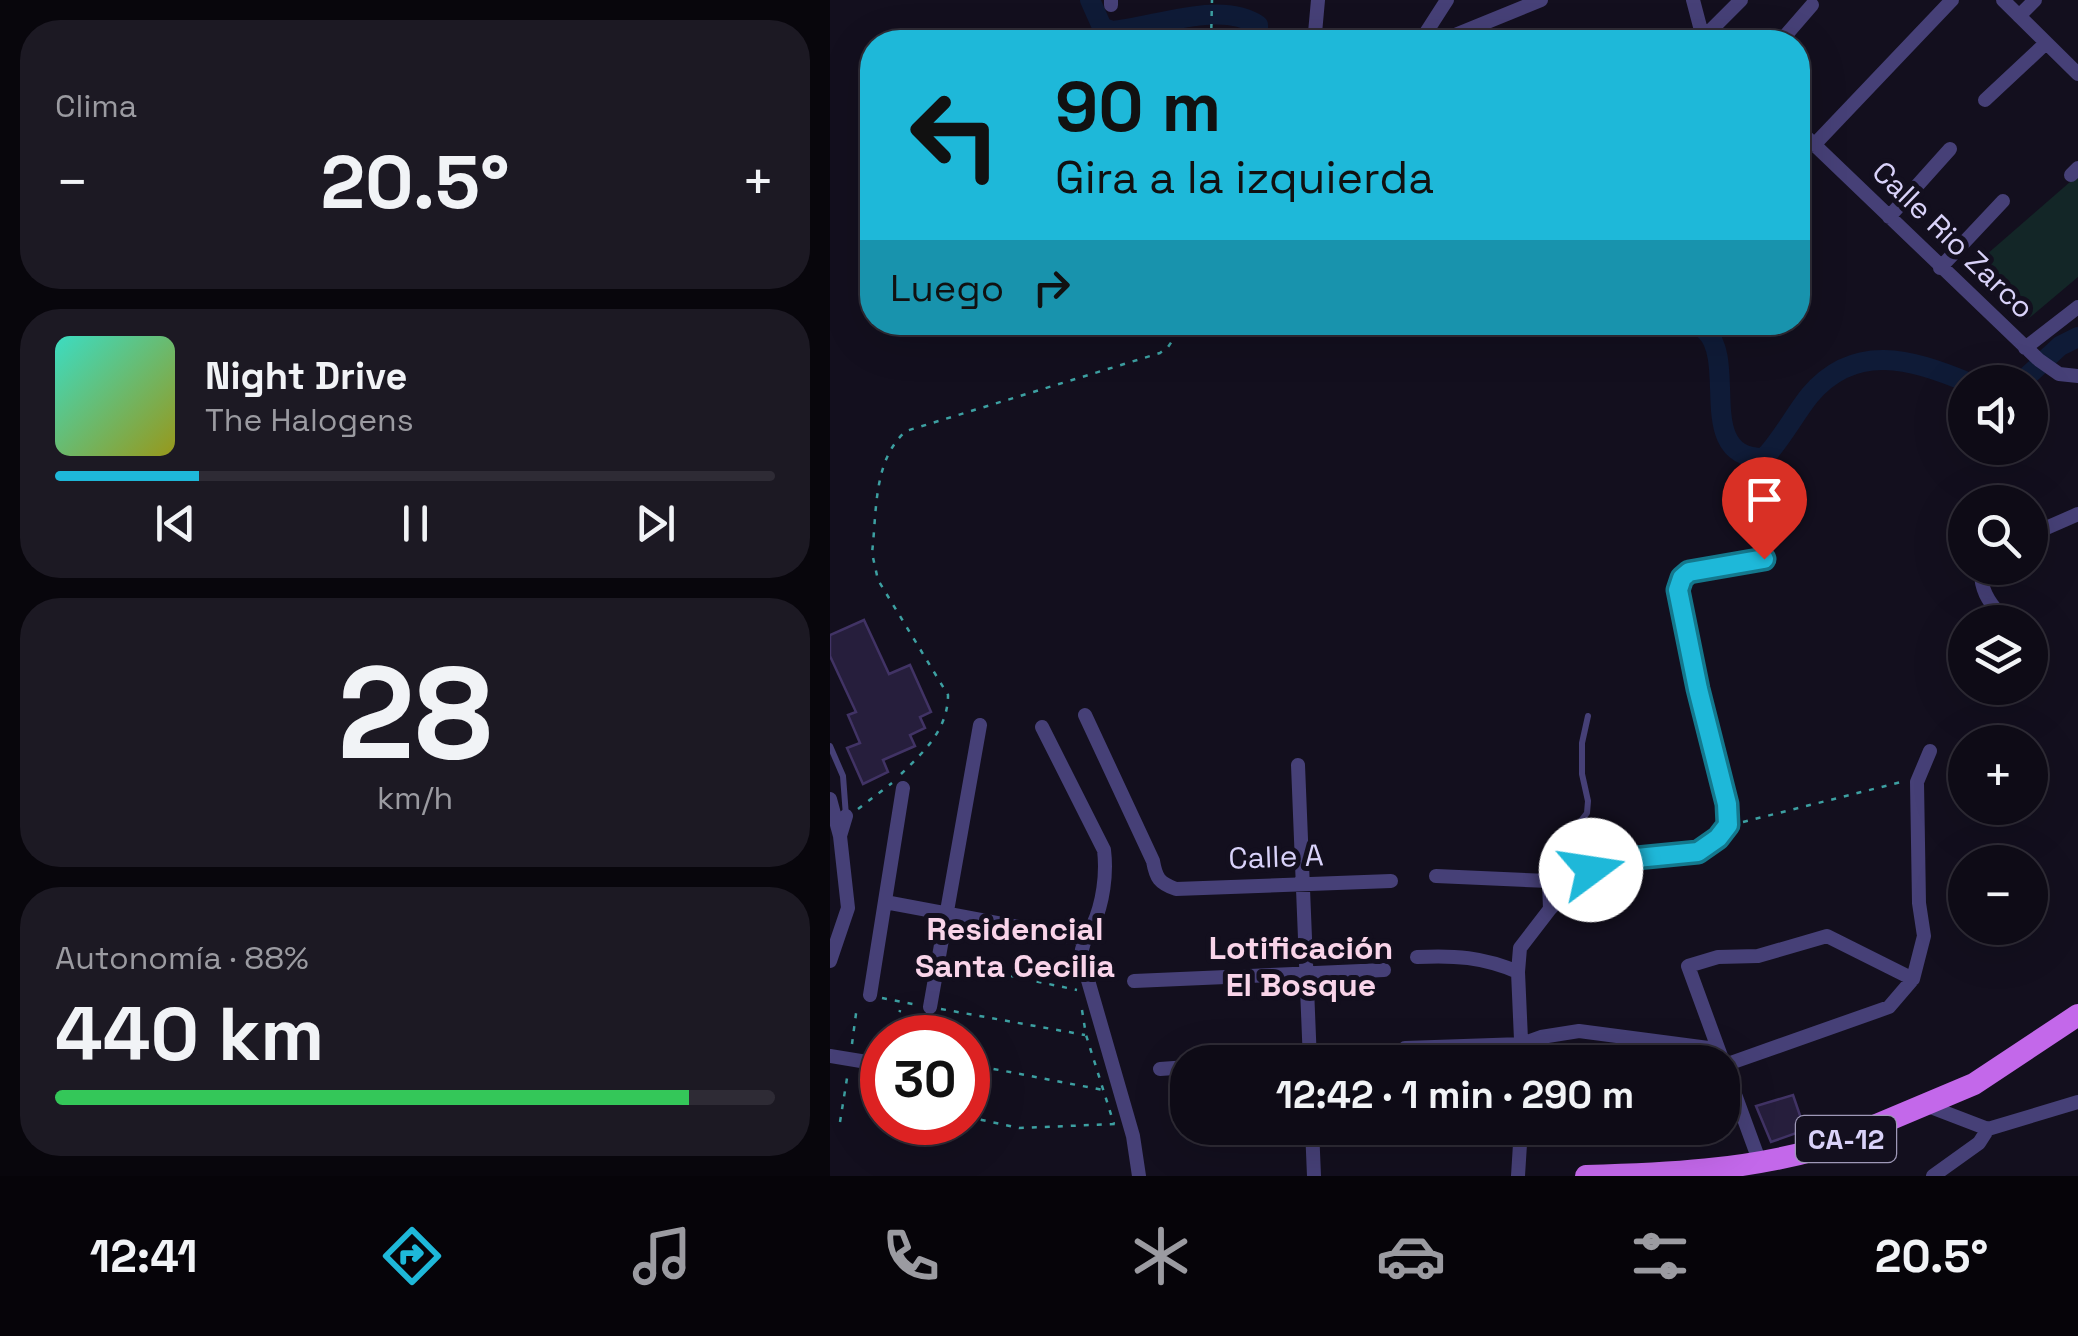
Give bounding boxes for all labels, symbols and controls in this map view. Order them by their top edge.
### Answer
text: 90 m [1055,62,1221,151]
icon: left [890,70,1020,200]
text: Clima [55,86,137,126]
text: 20.5° [320,134,510,230]
text: − [55,147,89,217]
text: + [741,147,775,217]
text: Gira a la izquierda [1055,149,1434,206]
street label: Calle Rio Zarco [1864,152,2043,327]
icon: right [1024,260,1079,315]
text: Luego [890,264,1004,312]
text: Night Drive [205,352,407,400]
map controls [1948,365,2048,945]
button: sound [1948,365,2048,465]
text: The Halogens [205,400,414,440]
pin [1722,457,1807,560]
icon: arrive [1737,472,1792,527]
button: search [1948,485,2048,585]
icon: previous [148,496,203,551]
icon: pause [388,496,443,551]
icon: next [628,496,683,551]
button: layers [1948,605,2048,705]
text: 28 [337,630,493,796]
button: + [1948,725,2048,825]
text: km/h [377,778,453,818]
position arrow [1539,818,1643,922]
street label: Calle A [1228,835,1324,878]
button: − [1948,845,2048,945]
district label: Residencial Santa Cecilia [915,909,1115,986]
district label: Lotificación El Bosque [1209,928,1393,1005]
text: Autonomía · 88% [55,938,309,978]
text: 440 km [55,986,324,1082]
speed limit sign: 30 [860,1015,990,1145]
text: 12:42 · 1 min · 290 m [1276,1071,1634,1119]
road number: CA-12 [1796,1116,1896,1162]
icon: directions [377,1221,447,1291]
icon: music [627,1221,697,1291]
icon: phone [876,1221,946,1291]
icon: climate [1126,1221,1196,1291]
icon: car [1376,1221,1446,1291]
icon: filters [1625,1221,1695,1291]
text: 12:41 [90,1228,198,1285]
text: 20.5° [1875,1228,1988,1285]

